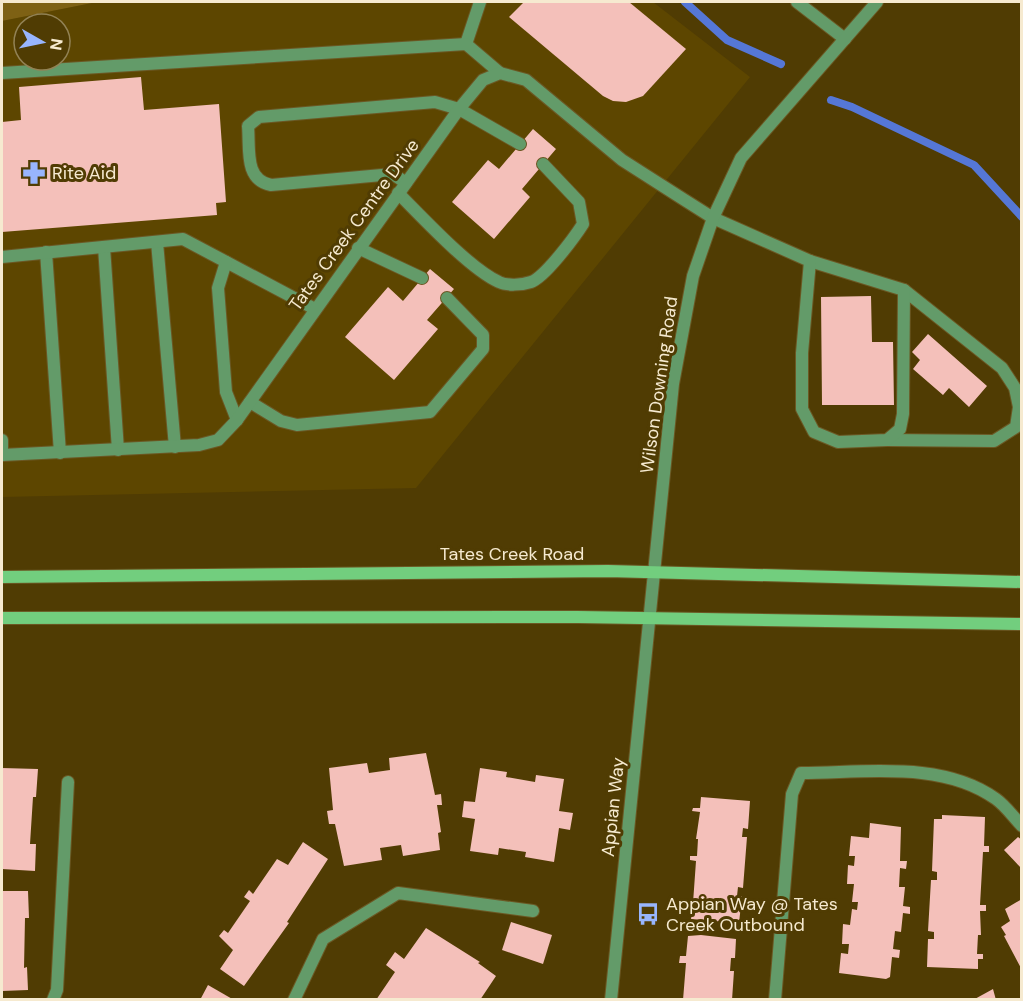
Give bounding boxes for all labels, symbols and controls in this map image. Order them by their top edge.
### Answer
north arrow [12,12,72,72]
text: N [45,37,68,52]
street label: Tates Creek Centre Drive [283,134,425,316]
pharmacy icon: Rite Aid [21,160,47,186]
place label: Rite Aid [52,161,116,185]
street label: Wilson Downing Road [635,295,683,475]
street label: Tates Creek Road [440,542,584,566]
street label: Appian Way [596,756,630,858]
place label: Appian Way @ Tates Creek Outbound [666,892,838,937]
bus stop icon: Appian Way @ Tates Creek Outbound [635,901,661,927]

